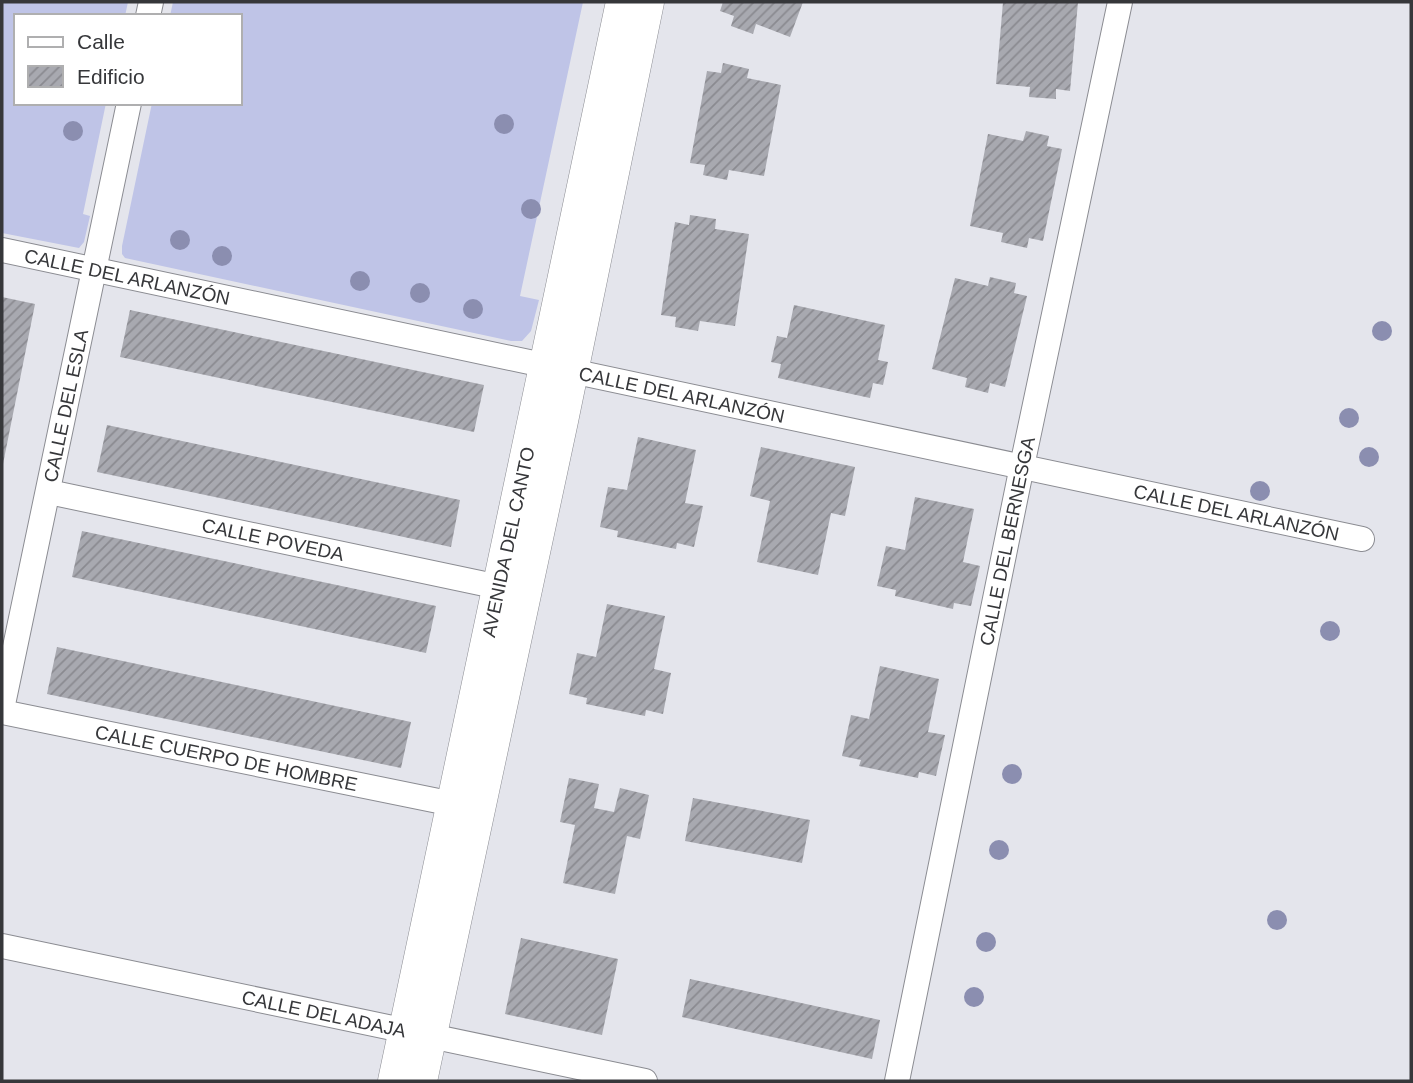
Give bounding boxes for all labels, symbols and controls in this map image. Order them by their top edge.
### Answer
legend [14,14,242,105]
text: Calle [77,30,125,53]
text: Edificio [77,65,145,88]
street label: CALLE DEL ARLANZÓN [22,245,232,309]
street label: CALLE DEL ESLA [39,327,92,484]
street label: CALLE DEL ARLANZÓN [577,362,787,427]
street label: CALLE DEL BERNESGA [975,434,1039,647]
street label: AVENIDA DEL CANTO [478,445,538,639]
street label: CALLE DEL ARLANZÓN [1132,480,1341,544]
street label: CALLE POVEDA [200,514,346,565]
street label: CALLE CUERPO DE HOMBRE [93,721,359,795]
street label: CALLE DEL ADAJA [240,986,408,1041]

